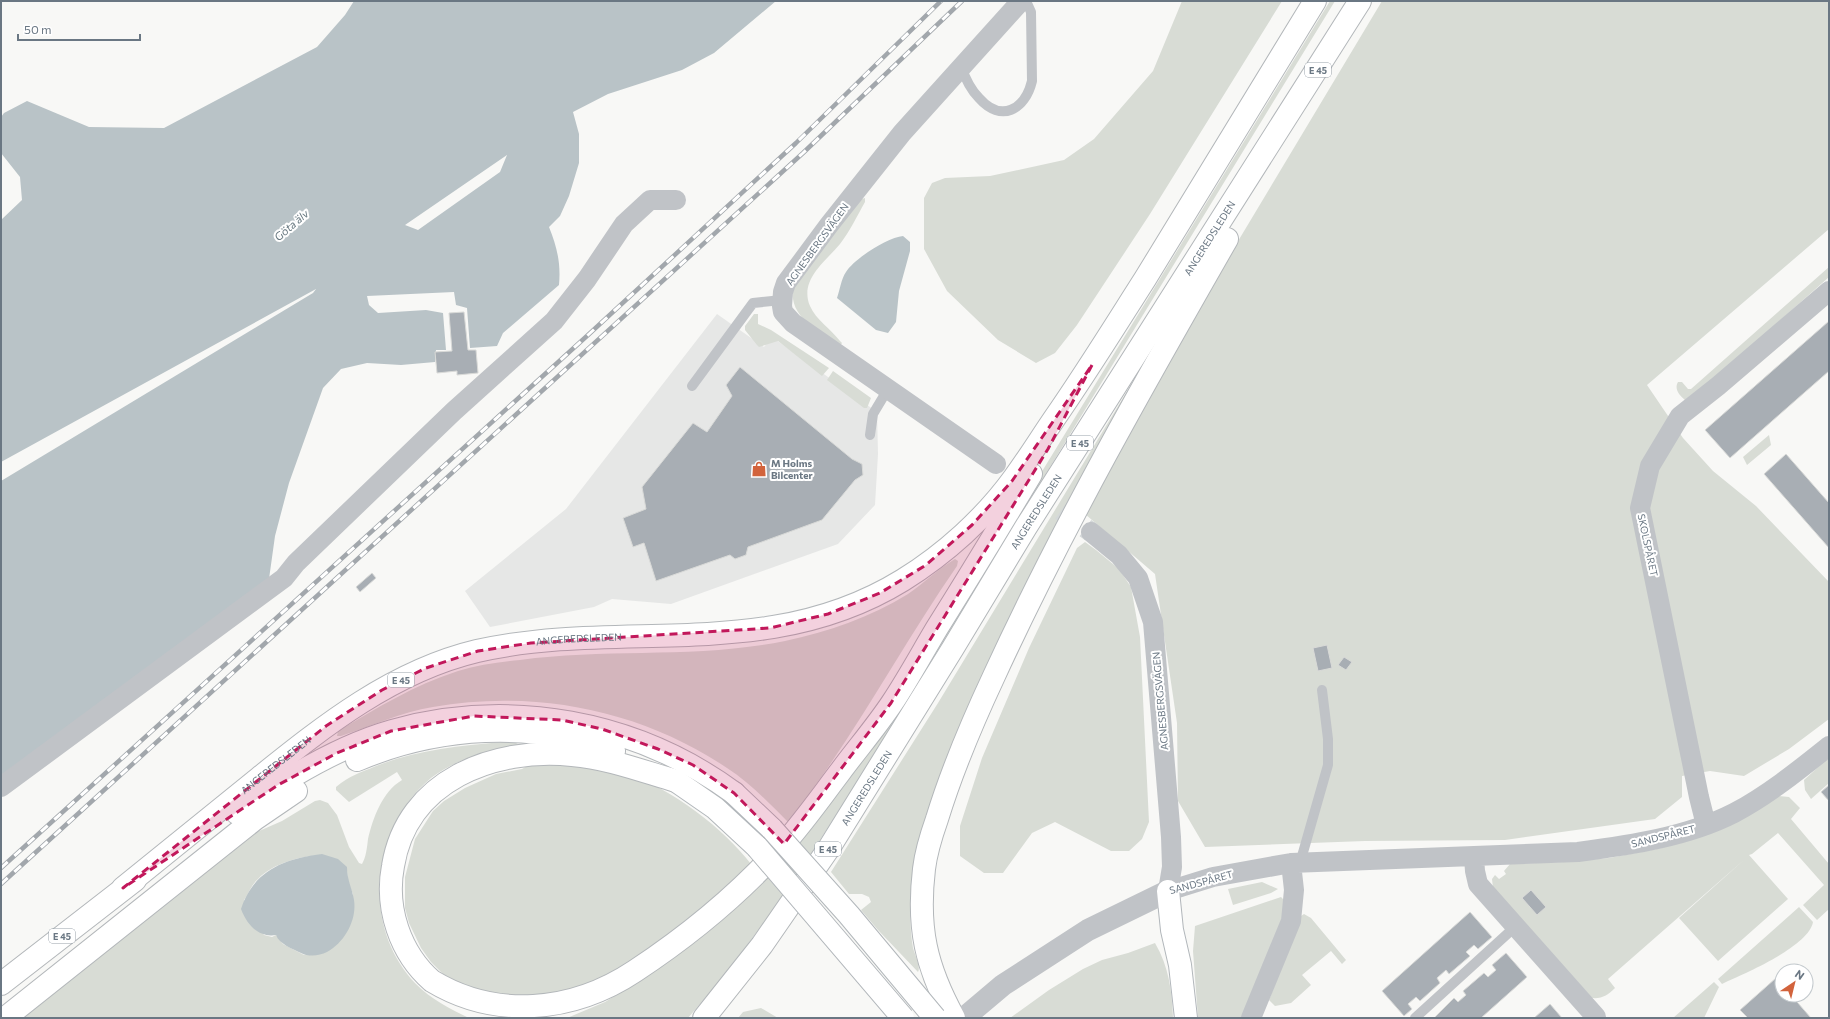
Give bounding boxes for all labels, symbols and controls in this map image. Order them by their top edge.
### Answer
scale bar [18,16,140,42]
text: 50 m [24,22,52,36]
road number: E 45 [1305,63,1331,77]
street label: ANGEREDSLEDEN [1181,199,1238,278]
street label: AGNESBERGSVÄGEN [783,201,851,287]
water label: Göta älv [271,206,311,243]
road number: E 45 [1067,436,1093,450]
place label: M Holms Bilcenter [771,457,813,481]
shop icon: M Holms Bilcenter [750,460,768,478]
street label: ANGEREDSLEDEN [1008,472,1064,551]
street label: SKOLSPÅRET [1636,513,1661,578]
street label: ANGEREDSLEDEN [535,631,622,647]
street label: AGNESBERGSVÄGEN [1150,651,1170,751]
road number: E 45 [388,673,414,687]
street label: ANGEREDSLEDEN [238,734,313,796]
street label: ANGEREDSLEDEN [839,748,894,828]
street label: SANDSPÅRET [1630,822,1697,850]
road number: E 45 [815,842,841,856]
street label: SANDSPÅRET [1168,868,1235,896]
road number: E 45 [49,929,75,943]
north arrow [1774,963,1814,1003]
text: N [1793,967,1807,982]

